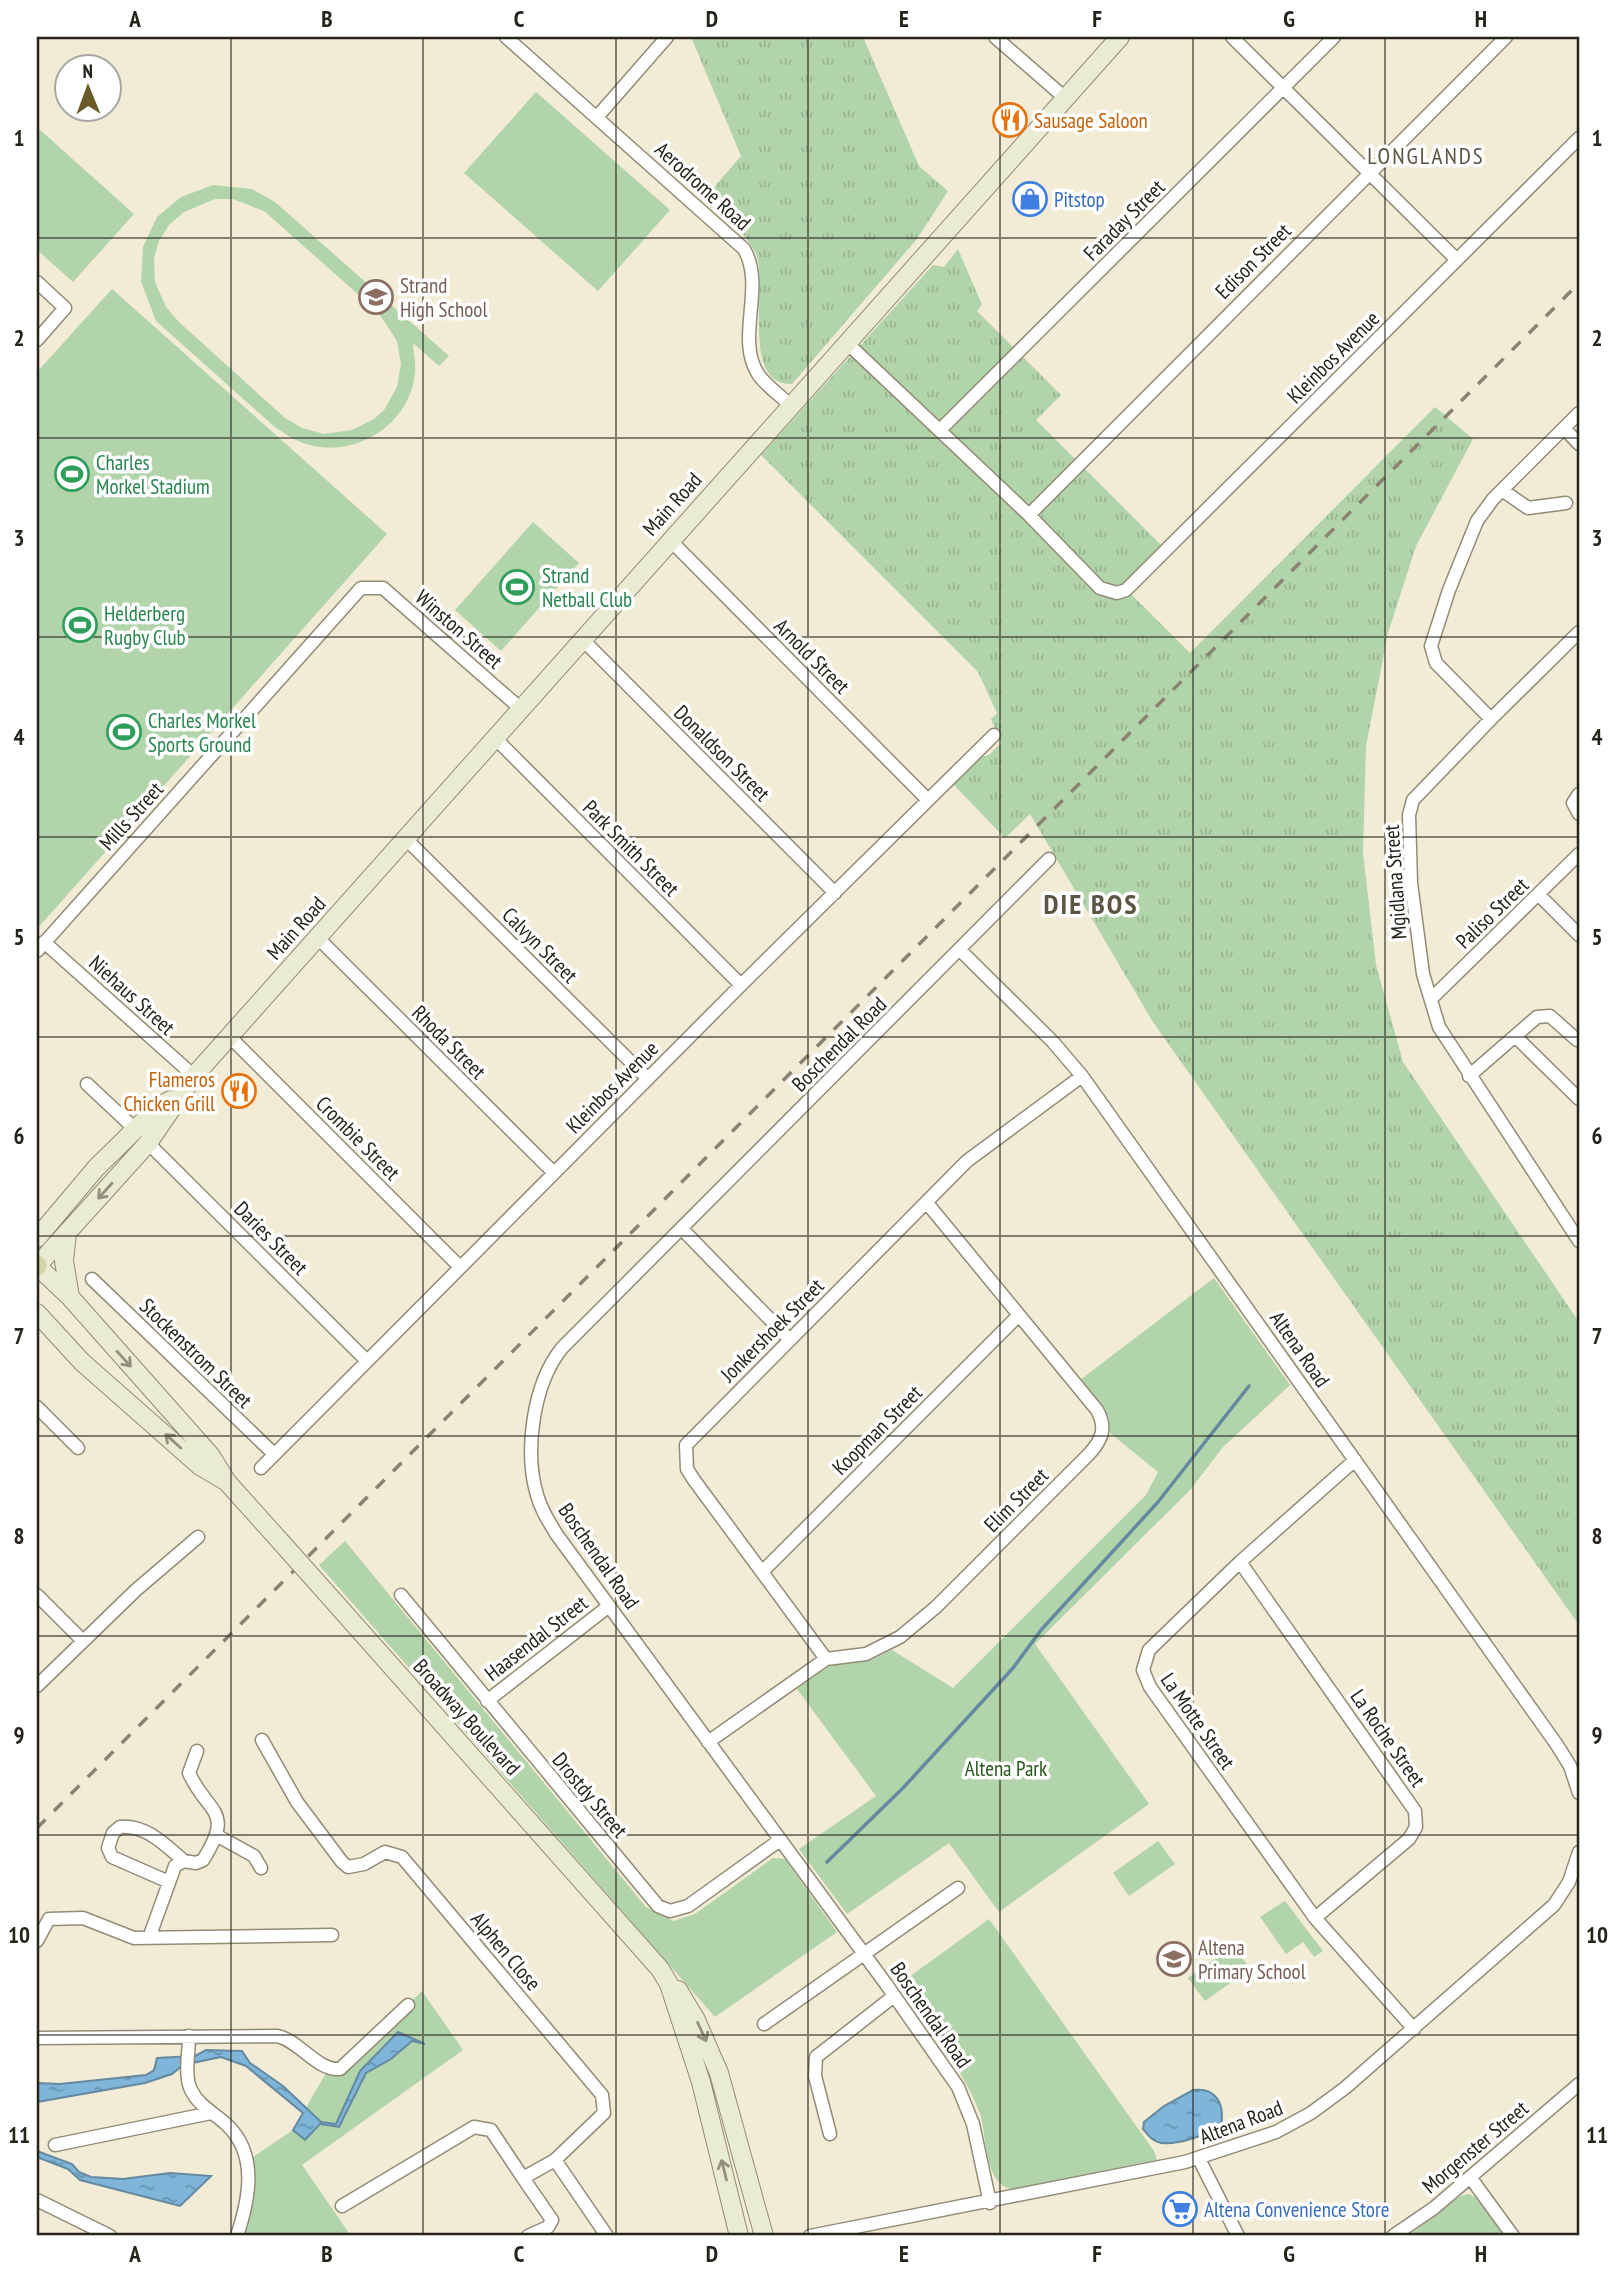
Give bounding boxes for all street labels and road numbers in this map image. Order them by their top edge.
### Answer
street label: Aerodrome Road [649,136,757,236]
street label: Faraday Street [1078,174,1170,266]
street label: Edison Street [1210,217,1297,304]
street label: Kleinbos Avenue [1281,305,1385,409]
street label: Main Road [637,467,707,541]
street label: Winston Street [410,584,508,674]
street label: Arnold Street [769,613,856,700]
street label: Donaldson Street [668,699,776,807]
street label: Mills Street [93,776,169,856]
street label: Park Smith Street [577,794,685,902]
street label: Mgidlana Street [1378,824,1412,940]
street label: Paliso Street [1450,872,1534,954]
street label: Main Road [261,891,331,965]
street label: Calvyn Street [496,901,584,989]
street label: Niehaus Street [83,949,181,1041]
street label: Boschendal Road [786,991,892,1097]
street label: Rhoda Street [406,999,492,1085]
street label: Kleinbos Avenue [560,1035,664,1139]
street label: Crombie Street [310,1090,406,1186]
street label: Daries Street [228,1195,314,1281]
street label: Jonkershoek Street [714,1272,830,1388]
street label: Stockenstrom Street [134,1292,258,1414]
street label: Altena Road [1264,1306,1336,1392]
street label: Koopman Street [826,1379,928,1481]
street label: Elim Street [978,1462,1054,1538]
street label: Boschendal Road [553,1498,645,1614]
street label: Haasendal Street [479,1589,593,1687]
street label: Broadway Boulevard [408,1653,526,1781]
street label: La Motte Street [1155,1668,1241,1775]
street label: La Roche Street [1345,1684,1432,1792]
street label: Drostdy Street [547,1747,634,1843]
street label: Alphen Close [465,1906,547,1996]
street label: Boschendal Road [885,1957,977,2073]
street label: Altena Road [1196,2094,1286,2150]
street label: Morgenster Street [1416,2095,1534,2199]

